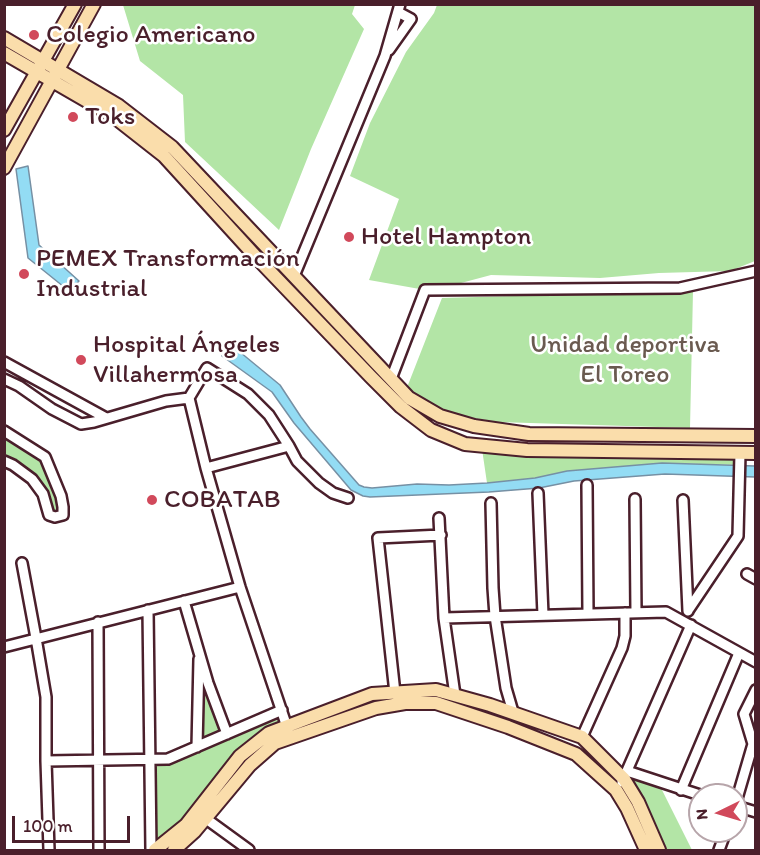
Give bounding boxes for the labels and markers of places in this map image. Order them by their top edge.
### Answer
place label: Colegio Americano [46,19,256,51]
marker: Colegio Americano [27,28,41,42]
place label: Toks [85,101,135,133]
marker: Toks [66,110,80,124]
place label: Hotel Hampton [361,221,531,253]
marker: Hotel Hampton [342,230,356,244]
place label: PEMEX Transformación Industrial [36,243,300,304]
marker: PEMEX Transformación Industrial [17,267,31,281]
place label: Hospital Ángeles Villahermosa [93,329,280,390]
marker: Hospital Ángeles Villahermosa [74,353,88,367]
place label: COBATAB [164,484,281,516]
marker: COBATAB [145,493,159,507]

